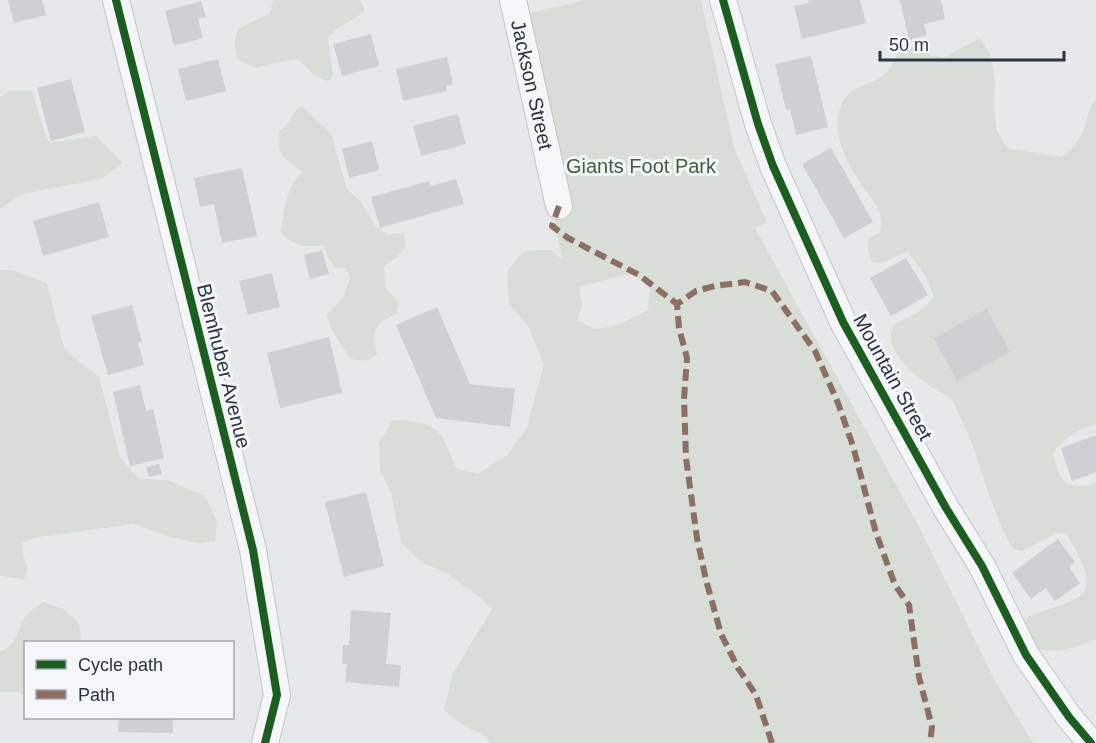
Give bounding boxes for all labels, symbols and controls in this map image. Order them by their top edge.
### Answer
street label: Jackson Street [507,18,557,152]
scale bar [880,24,1064,62]
text: 50 m [889,35,929,55]
park label: Giants Foot Park [566,155,717,177]
street label: Blemhuber Avenue [193,282,255,450]
street label: Mountain Street [849,310,937,444]
legend [24,641,234,719]
text: Cycle path [78,655,163,675]
text: Path [78,685,115,705]

